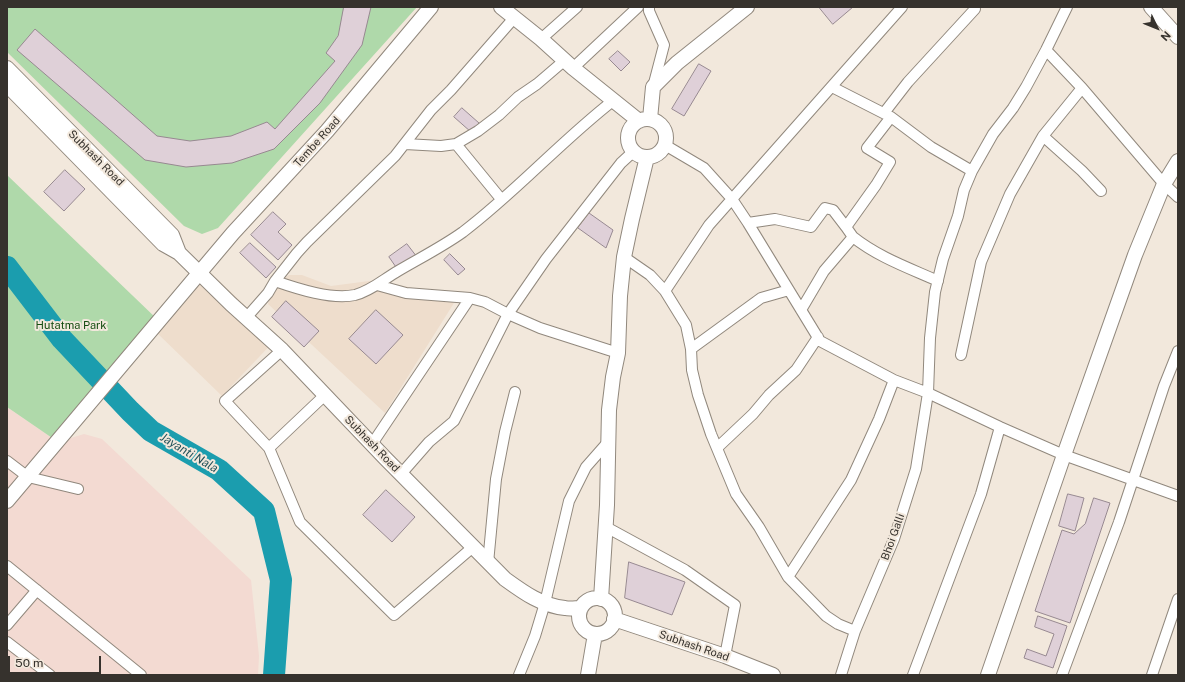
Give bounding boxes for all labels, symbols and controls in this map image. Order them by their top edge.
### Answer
north arrow [1137,8,1177,48]
text: N [1158,29,1173,43]
street label: Tembe Road [291,114,343,170]
street label: Subhash Road [65,127,127,189]
park label: Hutatma Park [36,319,106,333]
street label: Subhash Road [342,413,402,475]
water label: Jayanti Nala [157,430,221,476]
street label: Bhoi Galli [878,512,908,562]
street label: Subhash Road [657,628,731,664]
scale bar [10,648,103,674]
text: 50 m [15,656,43,670]

